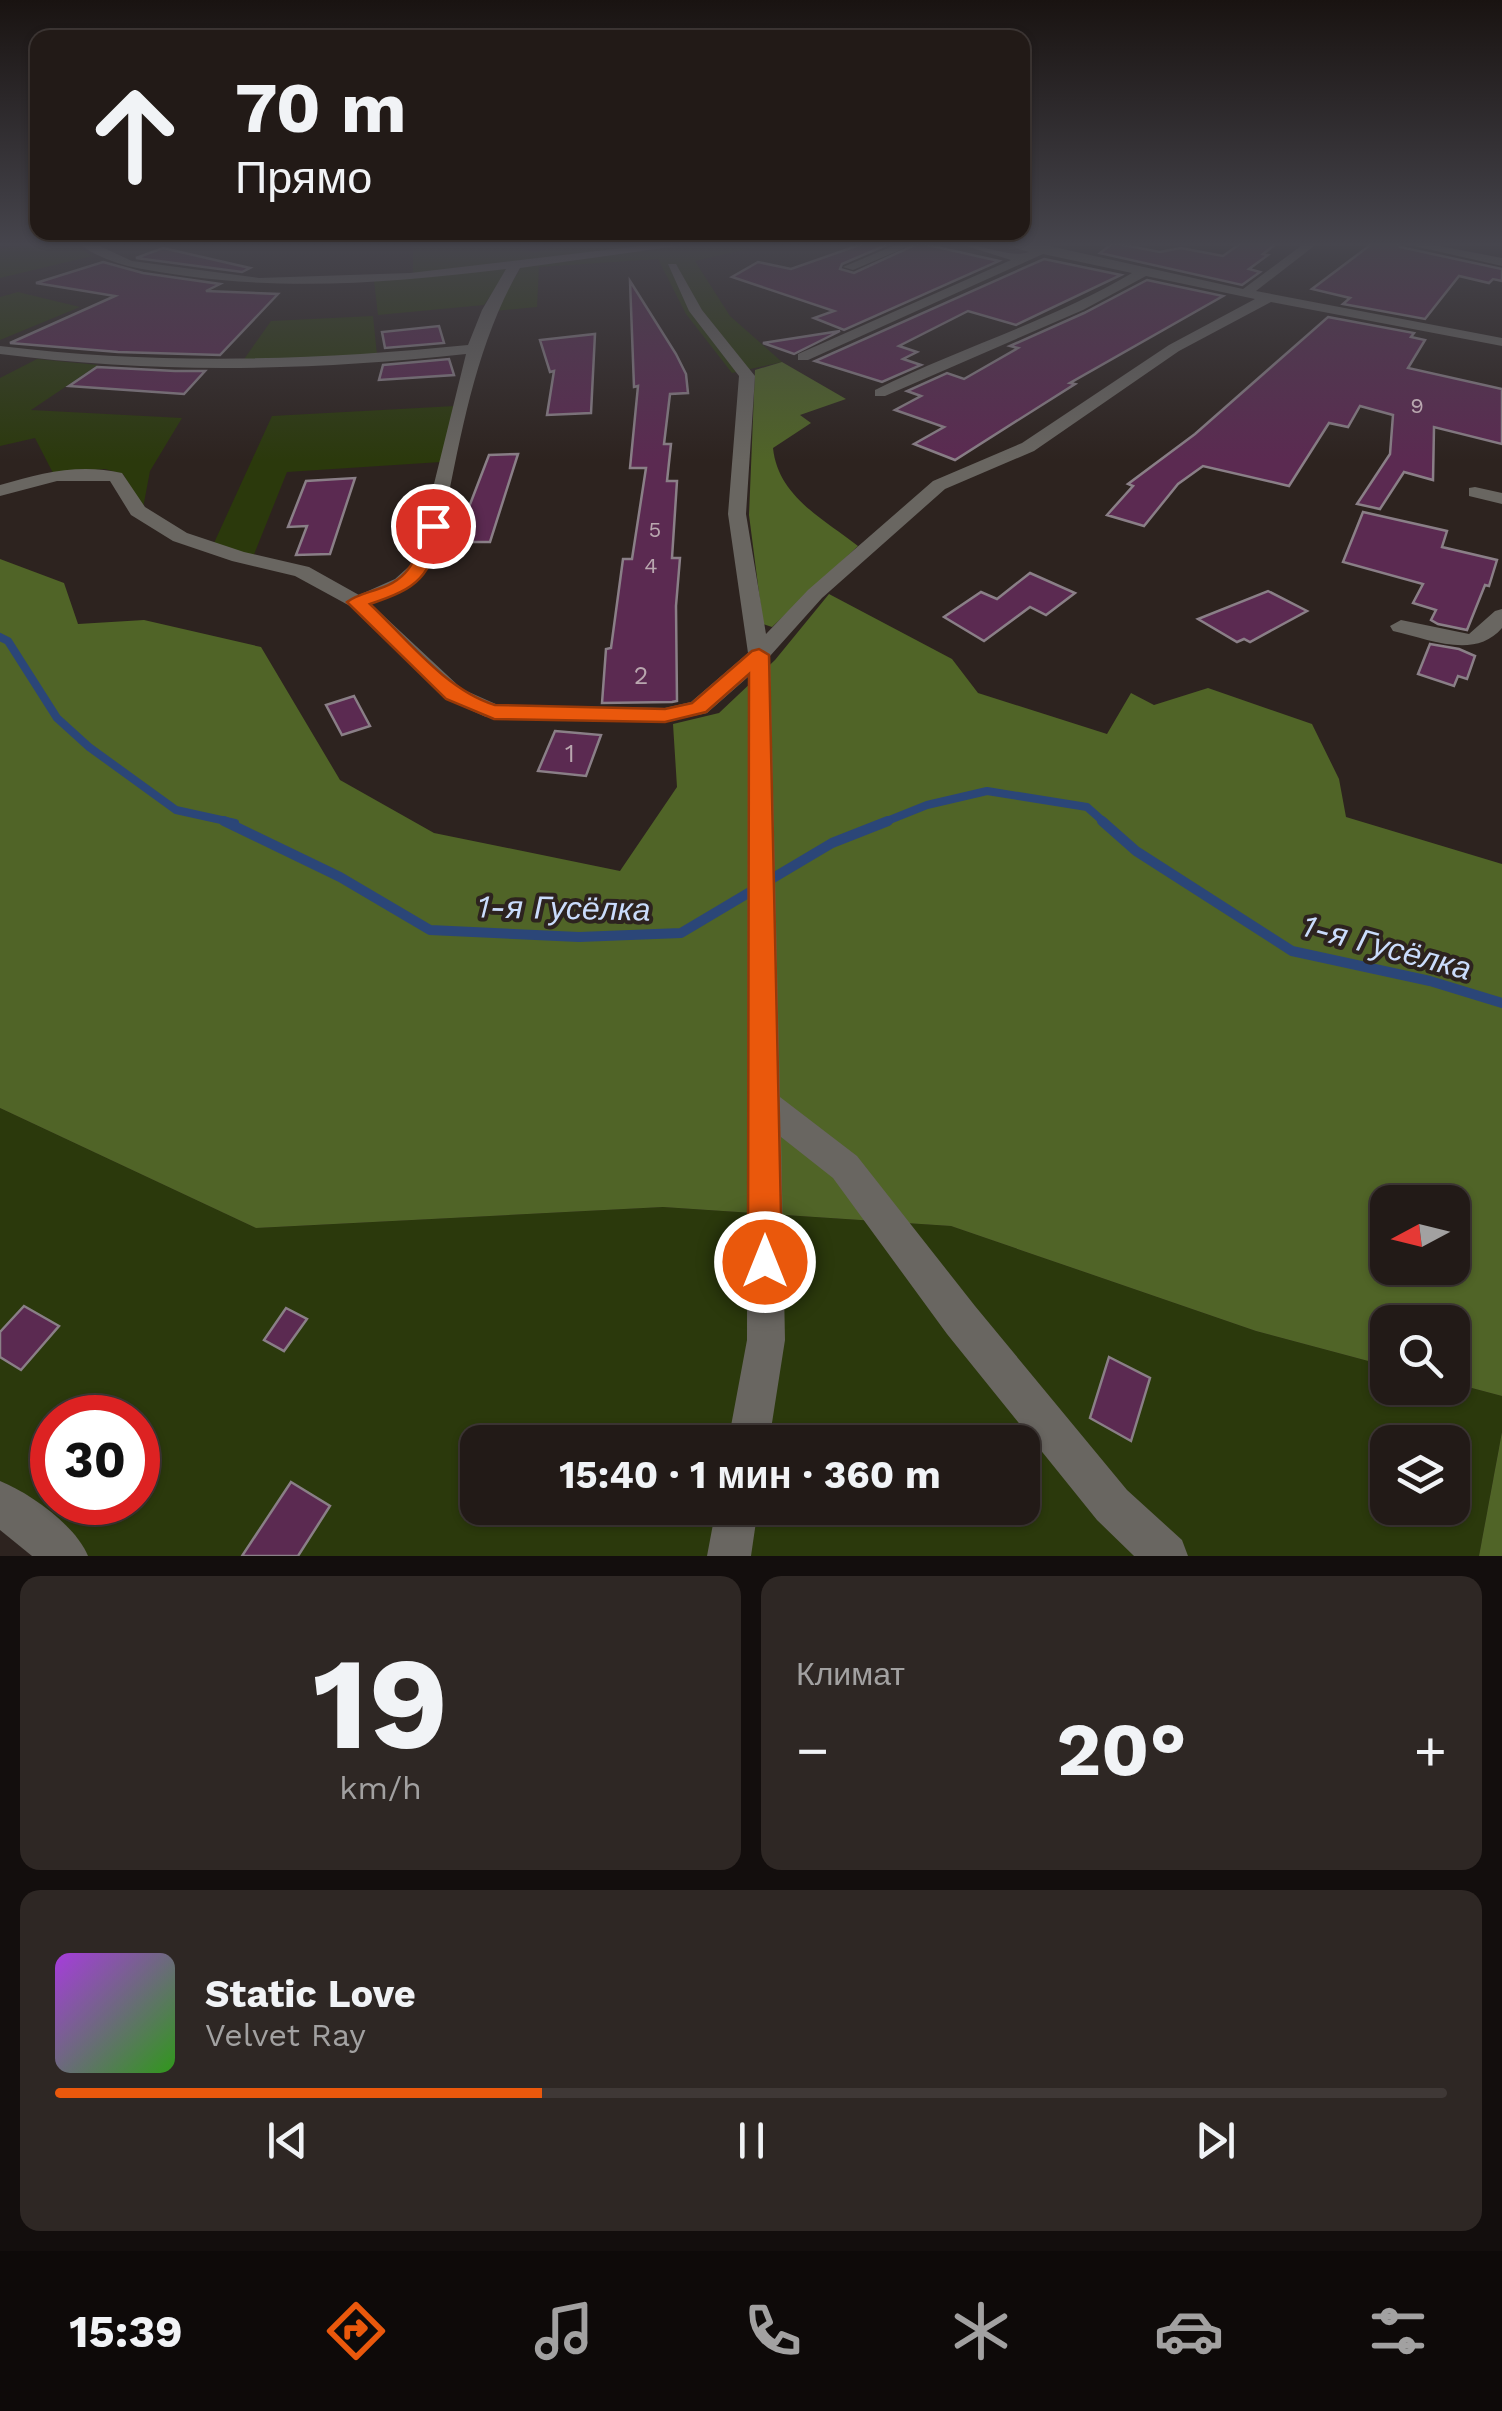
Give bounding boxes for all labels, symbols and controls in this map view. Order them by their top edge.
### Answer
text: 70 m [235,67,407,149]
icon: ahead [70,70,200,200]
text: Прямо [235,151,372,204]
house number: 9 [1410,393,1424,418]
pin [391,484,476,569]
icon: arrive [406,499,461,554]
house number: 5 [649,517,661,542]
house number: 4 [644,553,658,578]
house number: 2 [634,661,648,690]
house number: 1 [565,739,575,768]
water label: 1-я Гусёлка [477,887,651,929]
water label: 1-я Гусёлка [1298,906,1476,988]
north arrow [1370,1185,1470,1285]
map controls [1370,1185,1470,1525]
position arrow [713,1210,817,1314]
button: search [1370,1305,1470,1405]
speed limit sign: 30 [30,1395,160,1525]
button: layers [1370,1425,1470,1525]
text: 15:40 · 1 мин · 360 m [559,1453,941,1497]
text: 19 [312,1627,449,1780]
text: Климат [796,1655,905,1693]
text: 20° [1056,1705,1187,1793]
text: − [796,1718,829,1782]
text: + [1414,1718,1447,1782]
text: km/h [339,1769,422,1807]
text: Static Love [205,1972,416,2016]
text: Velvet Ray [205,2016,366,2054]
icon: previous [260,2113,315,2168]
icon: pause [724,2113,779,2168]
icon: next [1188,2113,1243,2168]
icon: directions [321,2296,391,2366]
icon: music [529,2296,599,2366]
icon: phone [738,2296,808,2366]
icon: climate [946,2296,1016,2366]
icon: car [1154,2296,1224,2366]
icon: filters [1363,2296,1433,2366]
text: 15:39 [69,2305,183,2358]

